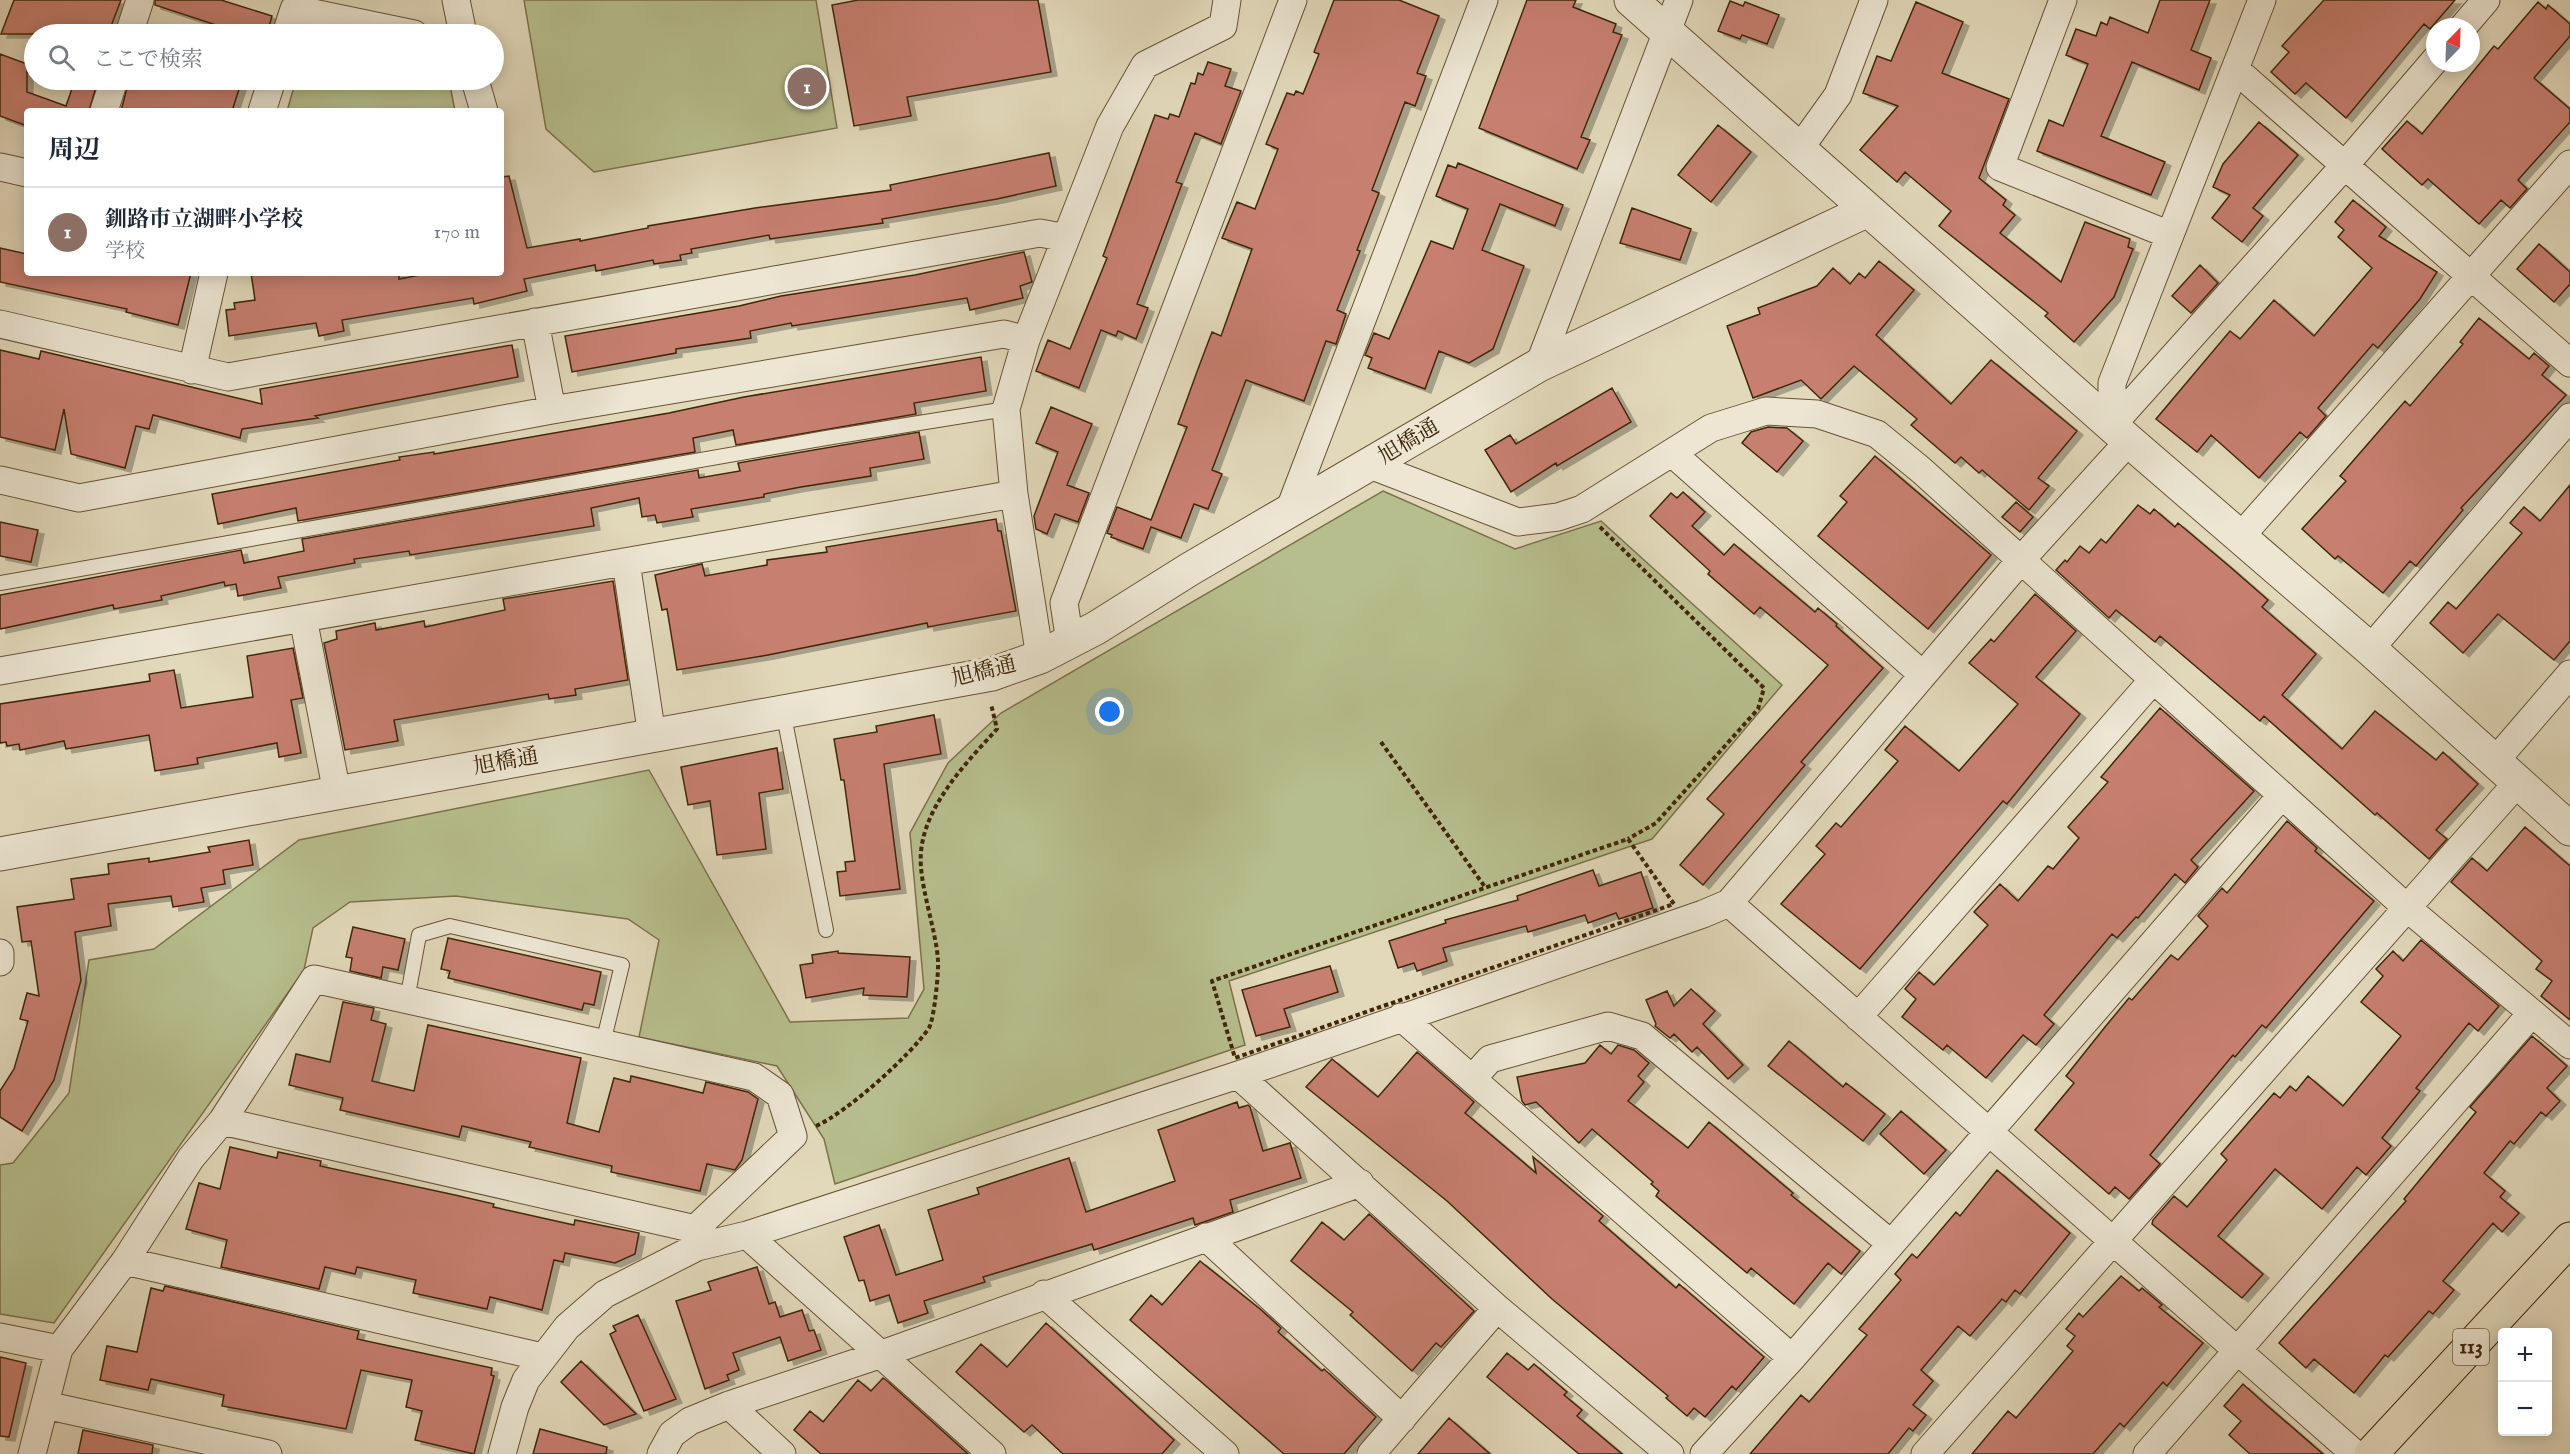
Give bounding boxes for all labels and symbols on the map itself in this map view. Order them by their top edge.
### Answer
north arrow [2426,18,2480,72]
pin: 1 [788,64,826,110]
street label: 旭橋通 [1373,413,1445,471]
street label: 旭橋通 [949,650,1019,694]
your location [1095,697,1124,726]
street label: 旭橋通 [471,742,541,782]
road number: 113 [2453,1329,2489,1365]

